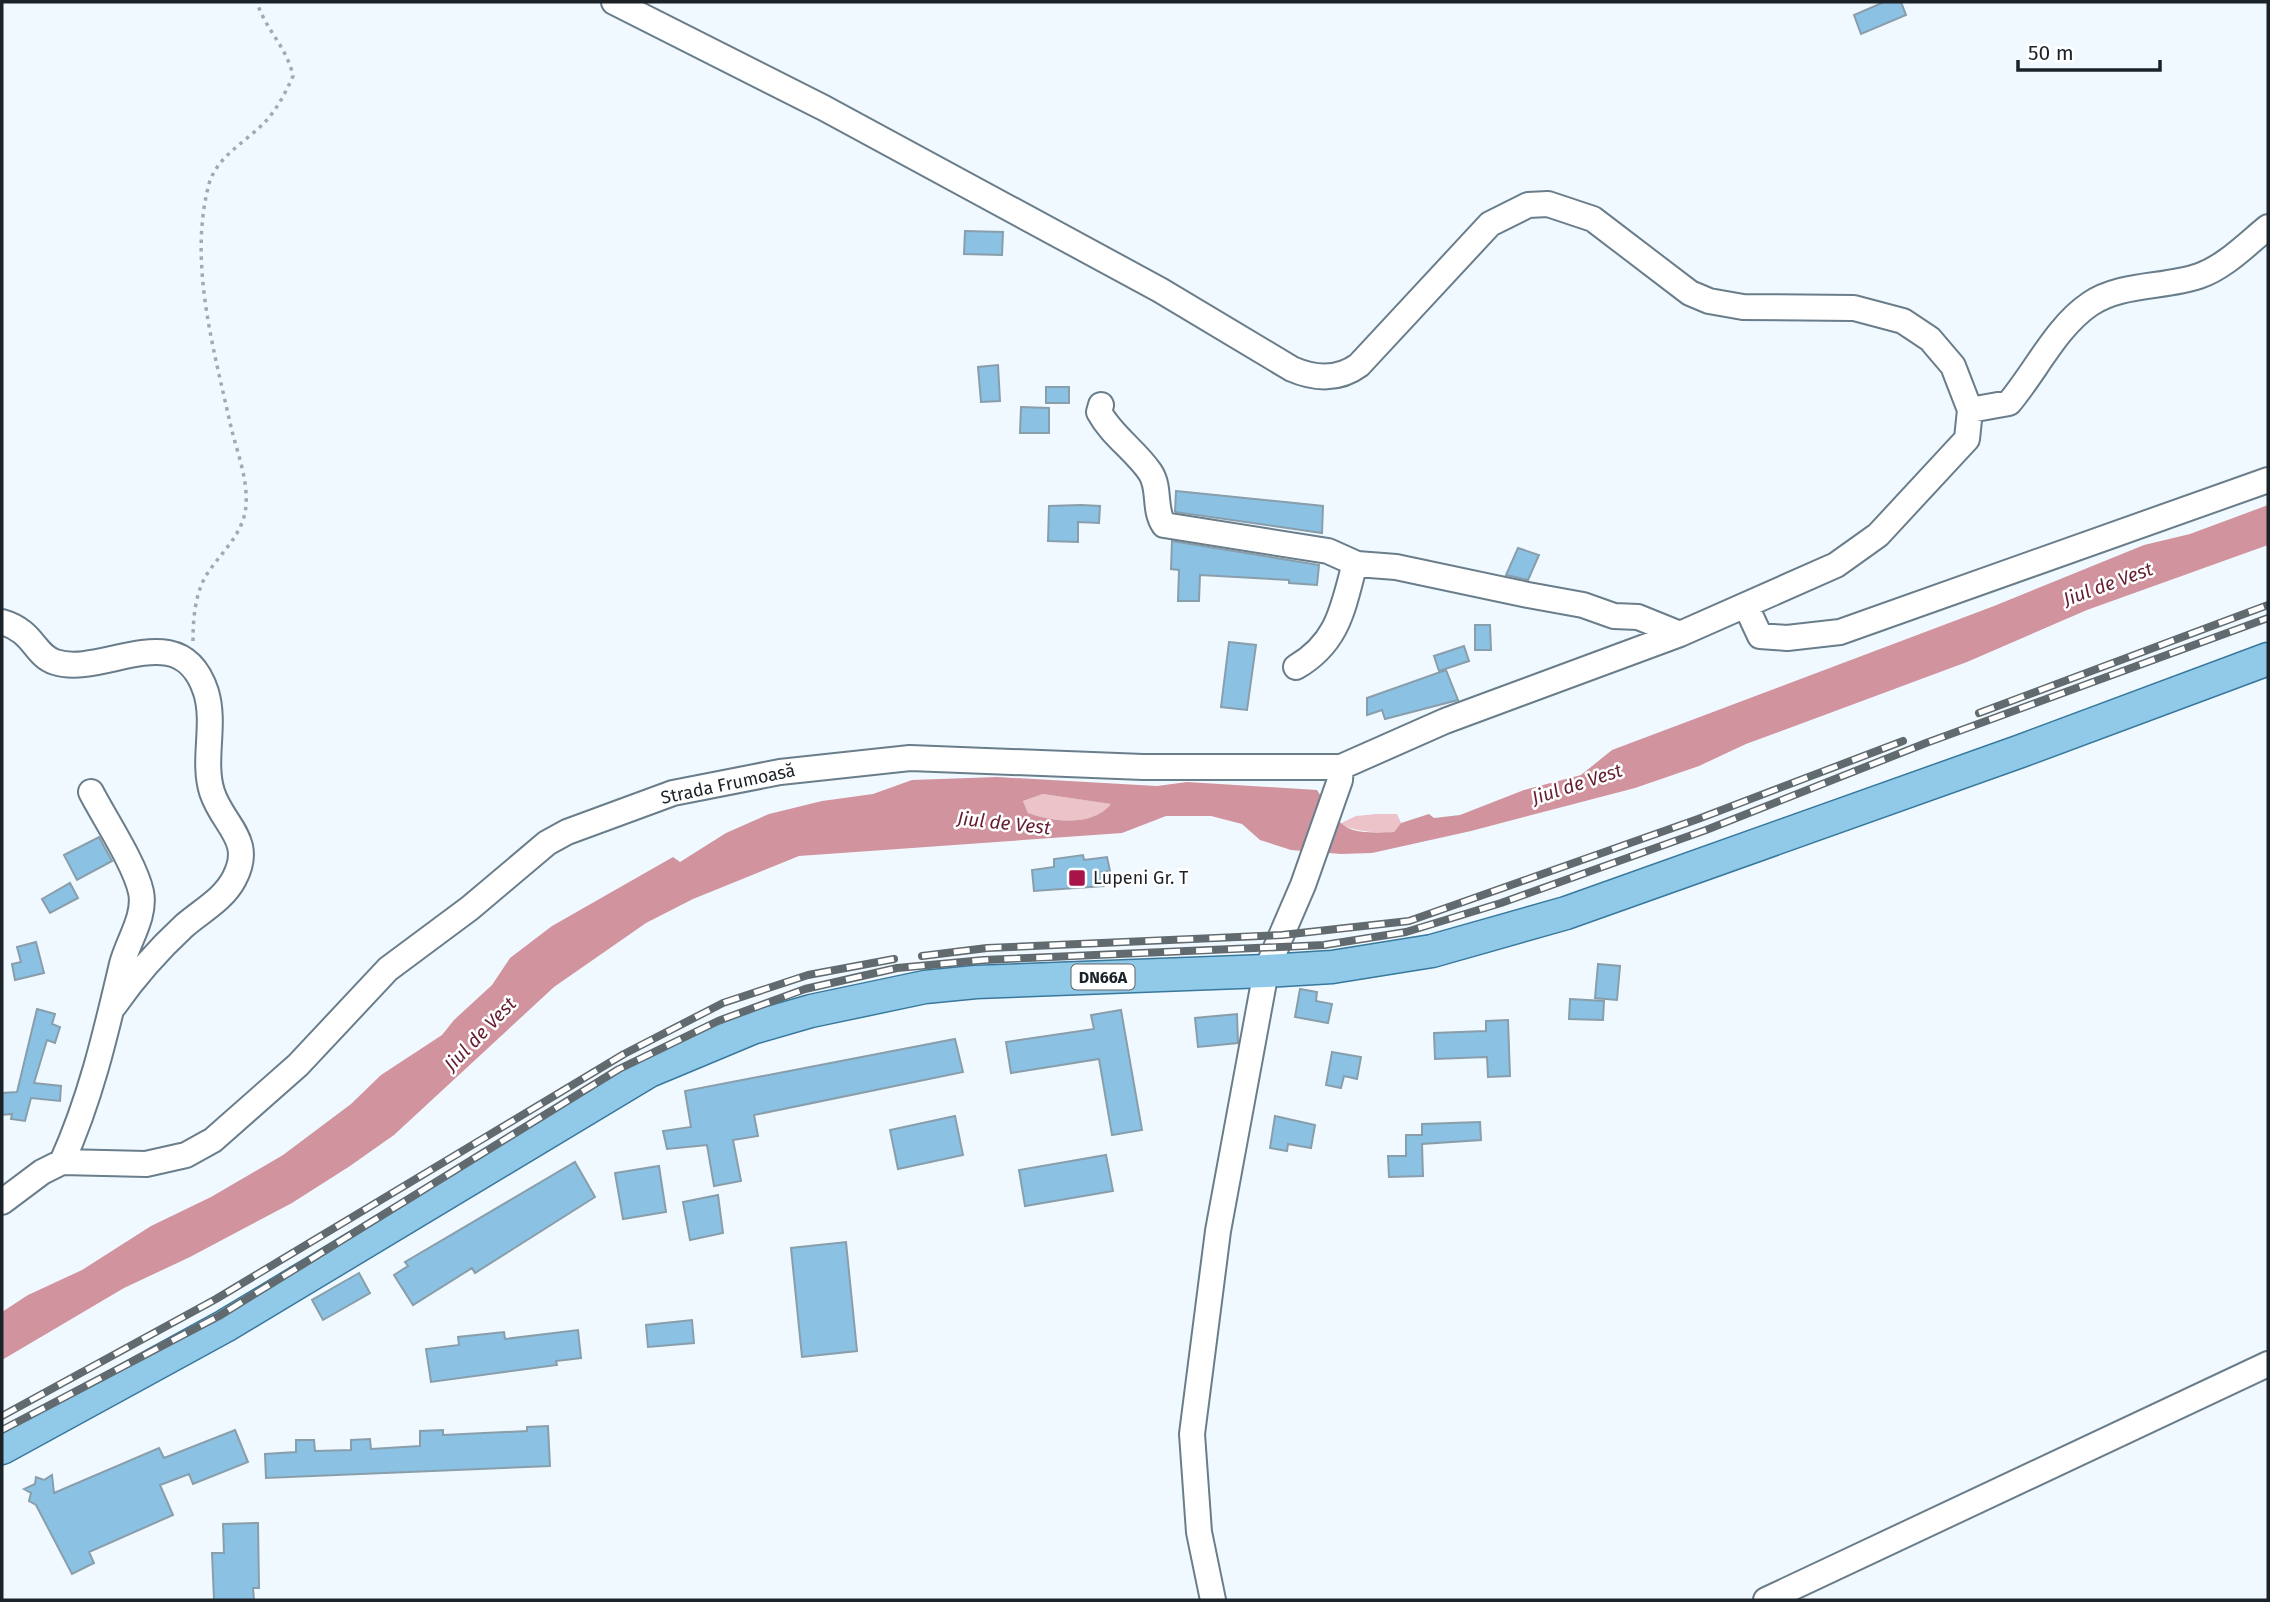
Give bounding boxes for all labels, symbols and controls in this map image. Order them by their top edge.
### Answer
scale bar [2018,28,2160,72]
text: 50 m [2028,40,2074,66]
water label: Jiul de Vest [2059,557,2156,611]
street label: Strada Frumoasă [659,759,797,809]
water label: Jiul de Vest [1528,759,1625,810]
water label: Jiul de Vest [955,807,1052,839]
place label: Lupeni Gr. T [1093,867,1189,889]
marker: Lupeni Gr. T [1067,868,1087,888]
road number: DN66A [1072,965,1134,990]
water label: Jiul de Vest [439,992,521,1076]

